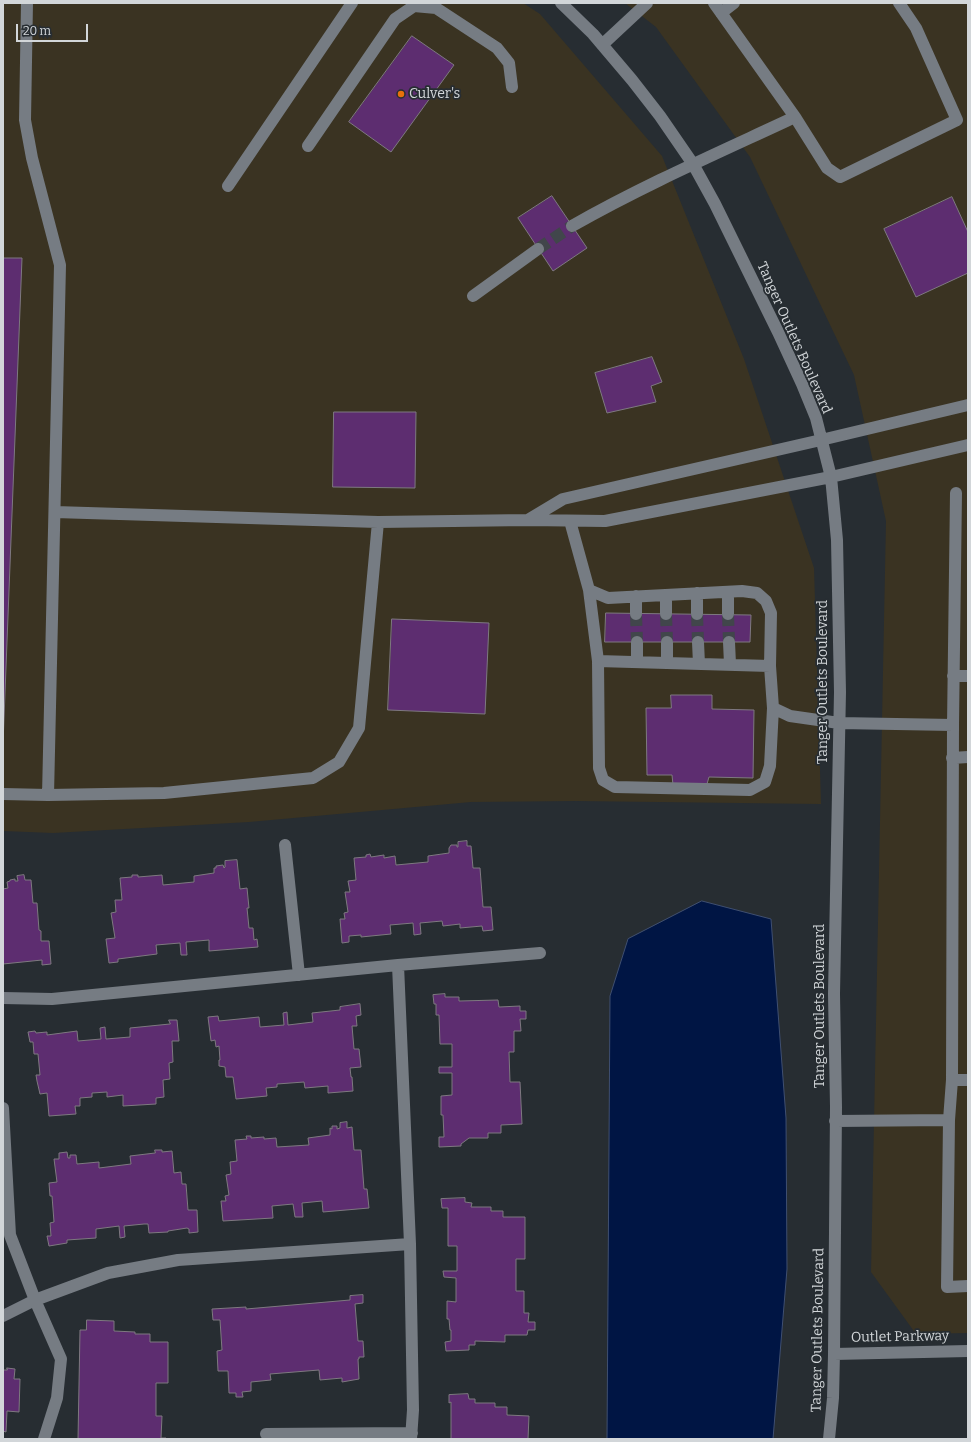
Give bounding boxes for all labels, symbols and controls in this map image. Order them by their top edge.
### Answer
scale bar [18,16,90,42]
text: 20 m [23,24,51,38]
place label: Culver's [409,86,460,102]
marker: Culver's [396,89,406,99]
street label: Tanger Outlets Boulevard [753,260,835,416]
street label: Tanger Outlets Boulevard [815,600,831,764]
street label: Tanger Outlets Boulevard [812,924,828,1088]
street label: Tanger Outlets Boulevard [808,1248,828,1412]
street label: Outlet Parkway [851,1328,949,1346]

